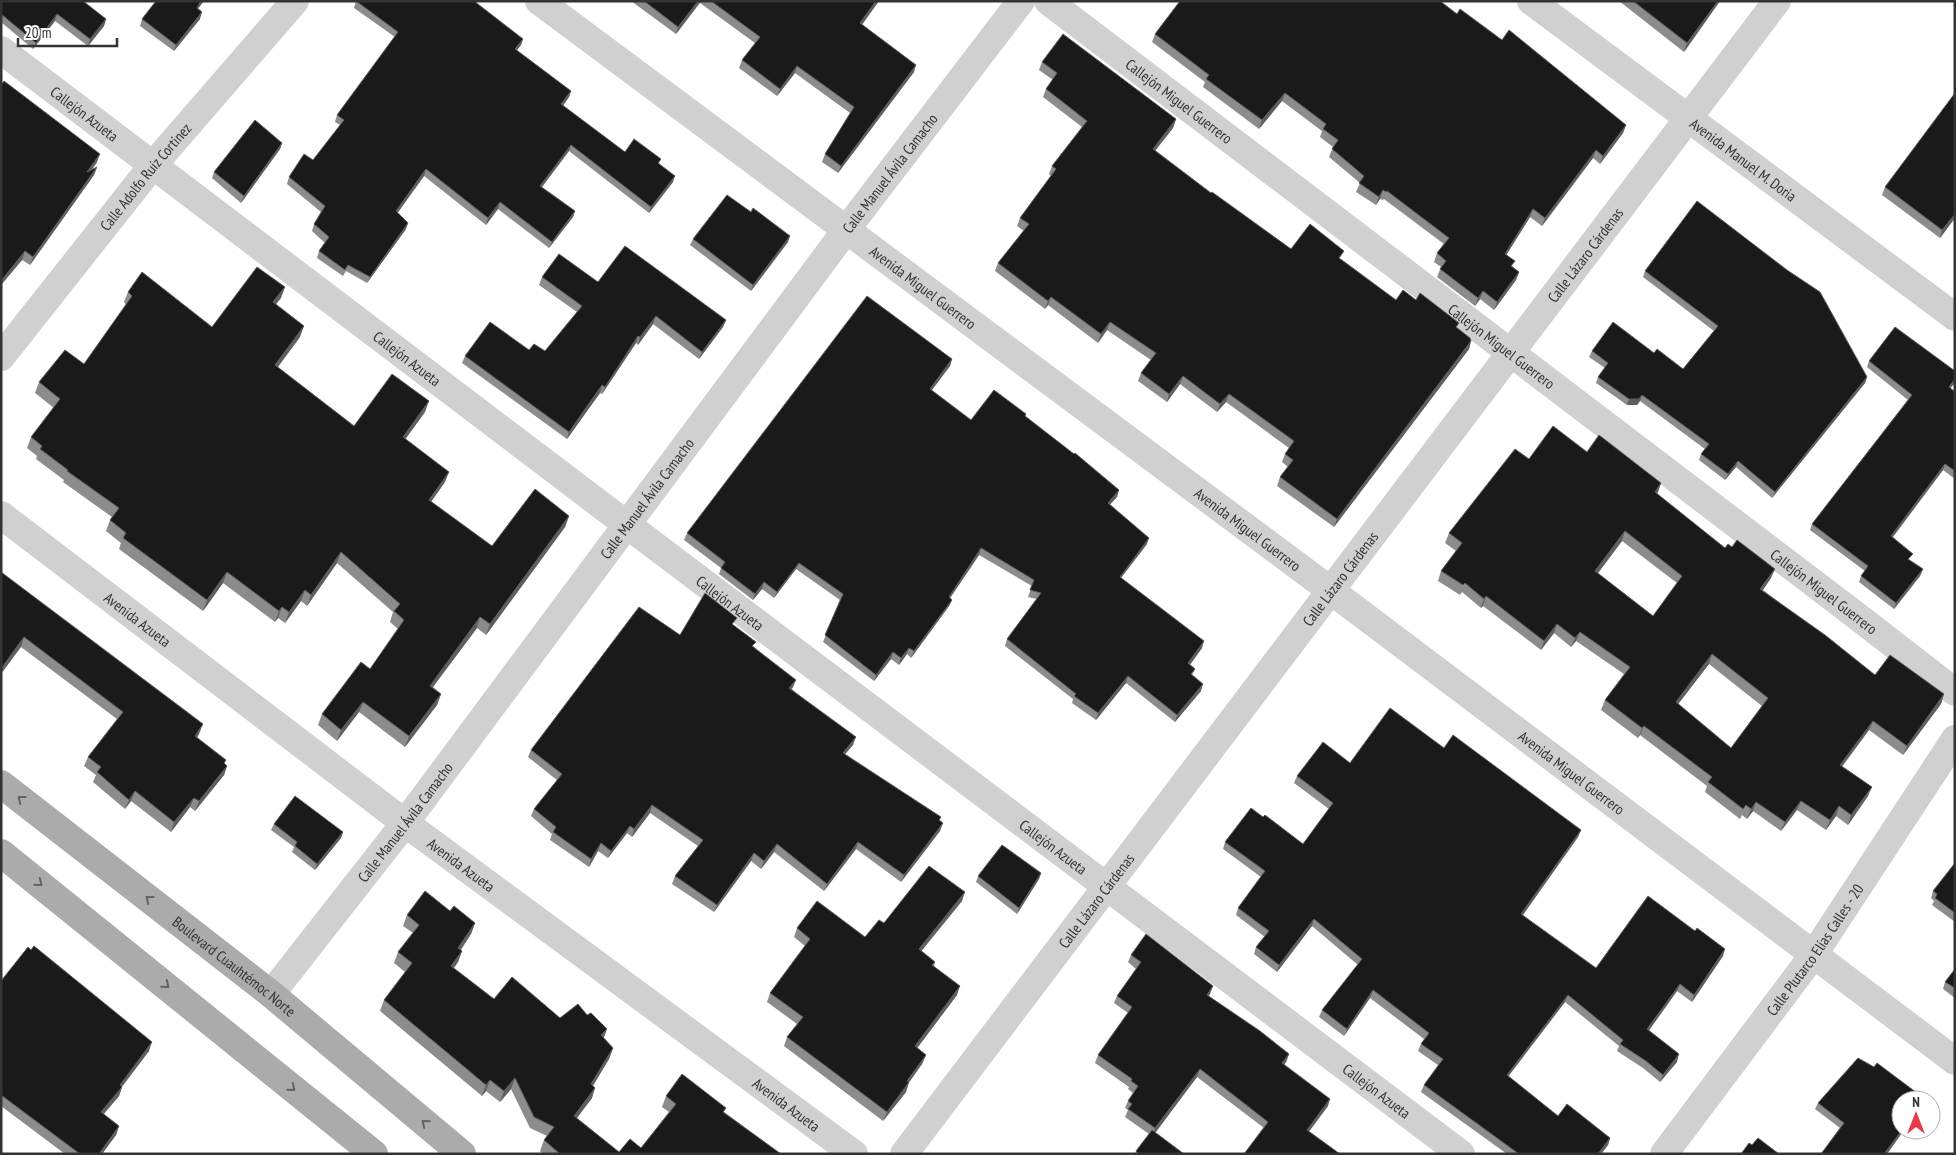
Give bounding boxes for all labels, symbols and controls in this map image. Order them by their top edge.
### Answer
scale bar [18,15,116,47]
text: 20 m [25,23,51,42]
street label: Callejón Miguel Guerrero [1122,54,1237,148]
street label: Callejón Azueta [47,82,122,145]
street label: Calle Manuel Ávila Camacho [838,109,941,237]
street label: Avenida Manuel M. Doria [1686,113,1800,205]
street label: Calle Adolfo Ruíz Cortinez [95,119,195,234]
street label: Calle Lázaro Cárdenas [1543,204,1627,306]
street label: Avenida Miguel Guerrero [866,241,980,333]
street label: Callejón Miguel Guerrero [1445,299,1559,393]
street label: Callejón Azueta [370,326,445,390]
street label: Calle Manuel Ávila Camacho [595,434,698,562]
street label: Avenida Miguel Guerrero [1191,483,1305,575]
street label: Calle Lázaro Cárdenas [1298,527,1382,630]
street label: Callejón Miguel Guerrero [1767,544,1881,638]
street label: Callejón Azueta [693,571,768,634]
street label: Avenida Azueta [101,588,175,651]
street label: Avenida Miguel Guerrero [1515,726,1629,818]
street label: Calle Manuel Ávila Camacho [353,758,457,886]
one-way arrow [17,796,27,805]
street label: Callejón Azueta [1016,815,1091,878]
street label: Avenida Azueta [424,833,499,896]
street label: Calle Lázaro Cárdenas [1054,849,1138,952]
one-way arrow [34,878,43,887]
street label: Calle Plutarco Elías Calles - 20 [1762,880,1867,1019]
one-way arrow [145,896,155,905]
street label: Boulevard Cuauhtémoc Norte [169,912,300,1020]
one-way arrow [160,980,169,988]
street label: Callejón Azueta [1339,1059,1415,1122]
street label: Avenida Azueta [749,1073,824,1135]
one-way arrow [286,1082,295,1090]
north arrow [1891,1090,1941,1140]
text: N [1912,1093,1920,1111]
one-way arrow [422,1120,431,1128]

